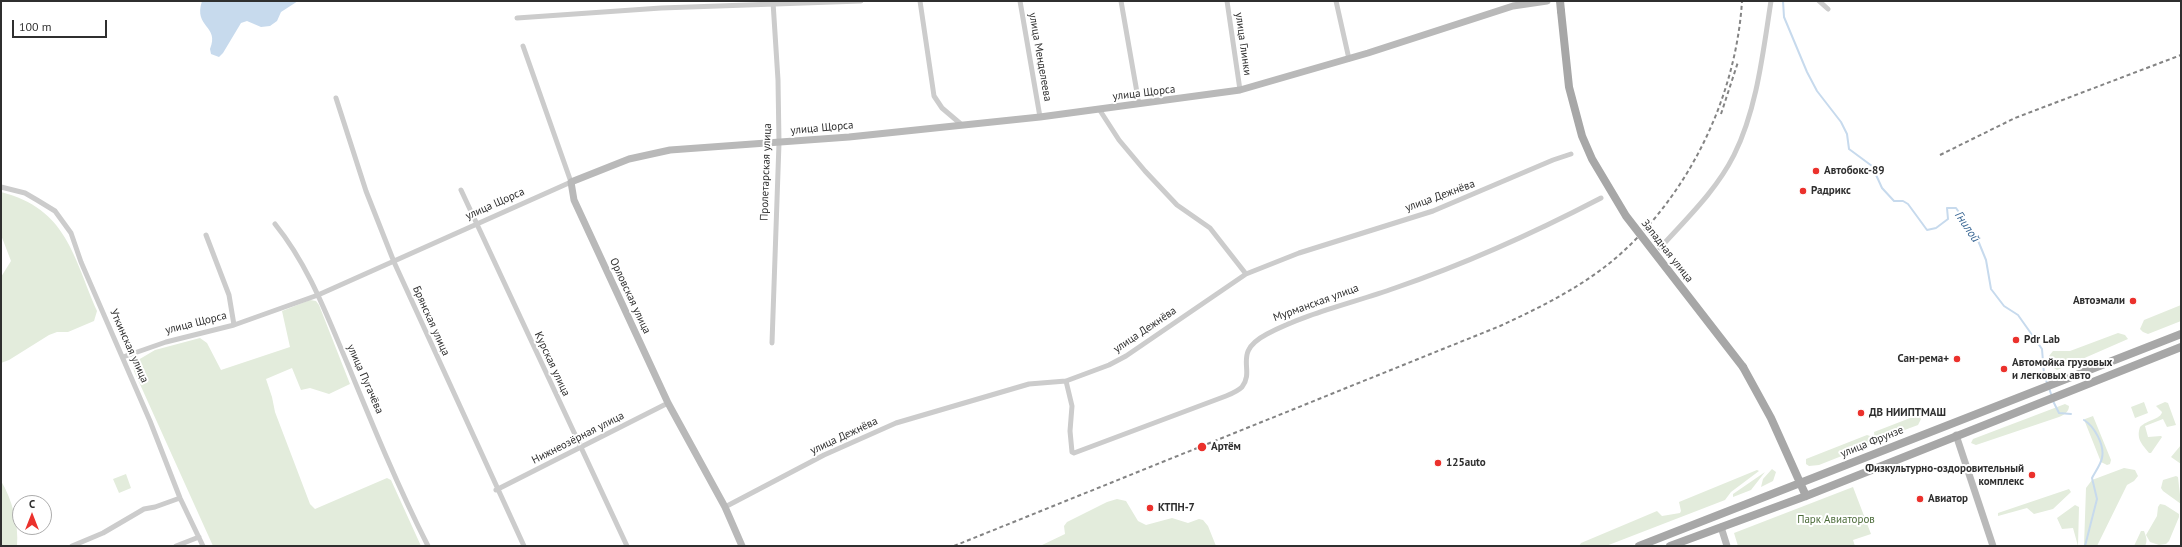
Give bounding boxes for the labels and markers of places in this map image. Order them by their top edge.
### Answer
place label: Автобокс-89 [1824,164,1884,178]
marker: Автобокс-89 [1811,166,1821,176]
place label: Радрикс [1811,184,1851,198]
marker: Радрикс [1798,186,1808,196]
place label: Автоэмали [2073,294,2125,308]
marker: Автоэмали [2128,296,2138,306]
place label: Pdr Lab [2024,333,2060,347]
marker: Pdr Lab [2011,335,2021,345]
place label: Сан-рема+ [1897,352,1949,366]
marker: Сан-рема+ [1952,354,1962,364]
place label: Автомойка грузовых и легковых авто [2012,356,2112,382]
marker: Автомойка грузовых и легковых авто [1999,364,2009,374]
place label: ДВ НИИПТМАШ [1869,406,1946,420]
marker: ДВ НИИПТМАШ [1856,408,1866,418]
place label: Артём [1211,440,1241,454]
marker: Артём [1196,441,1208,453]
place label: 125auto [1446,456,1486,470]
marker: 125auto [1433,458,1443,468]
place label: Физкультурно-оздоровительный комплекс [1865,462,2024,488]
marker: Физкультурно-оздоровительный комплекс [2027,470,2037,480]
place label: Авиатор [1928,492,1968,506]
marker: Авиатор [1915,494,1925,504]
place label: КТПН-7 [1158,501,1195,515]
marker: КТПН-7 [1145,503,1155,513]

